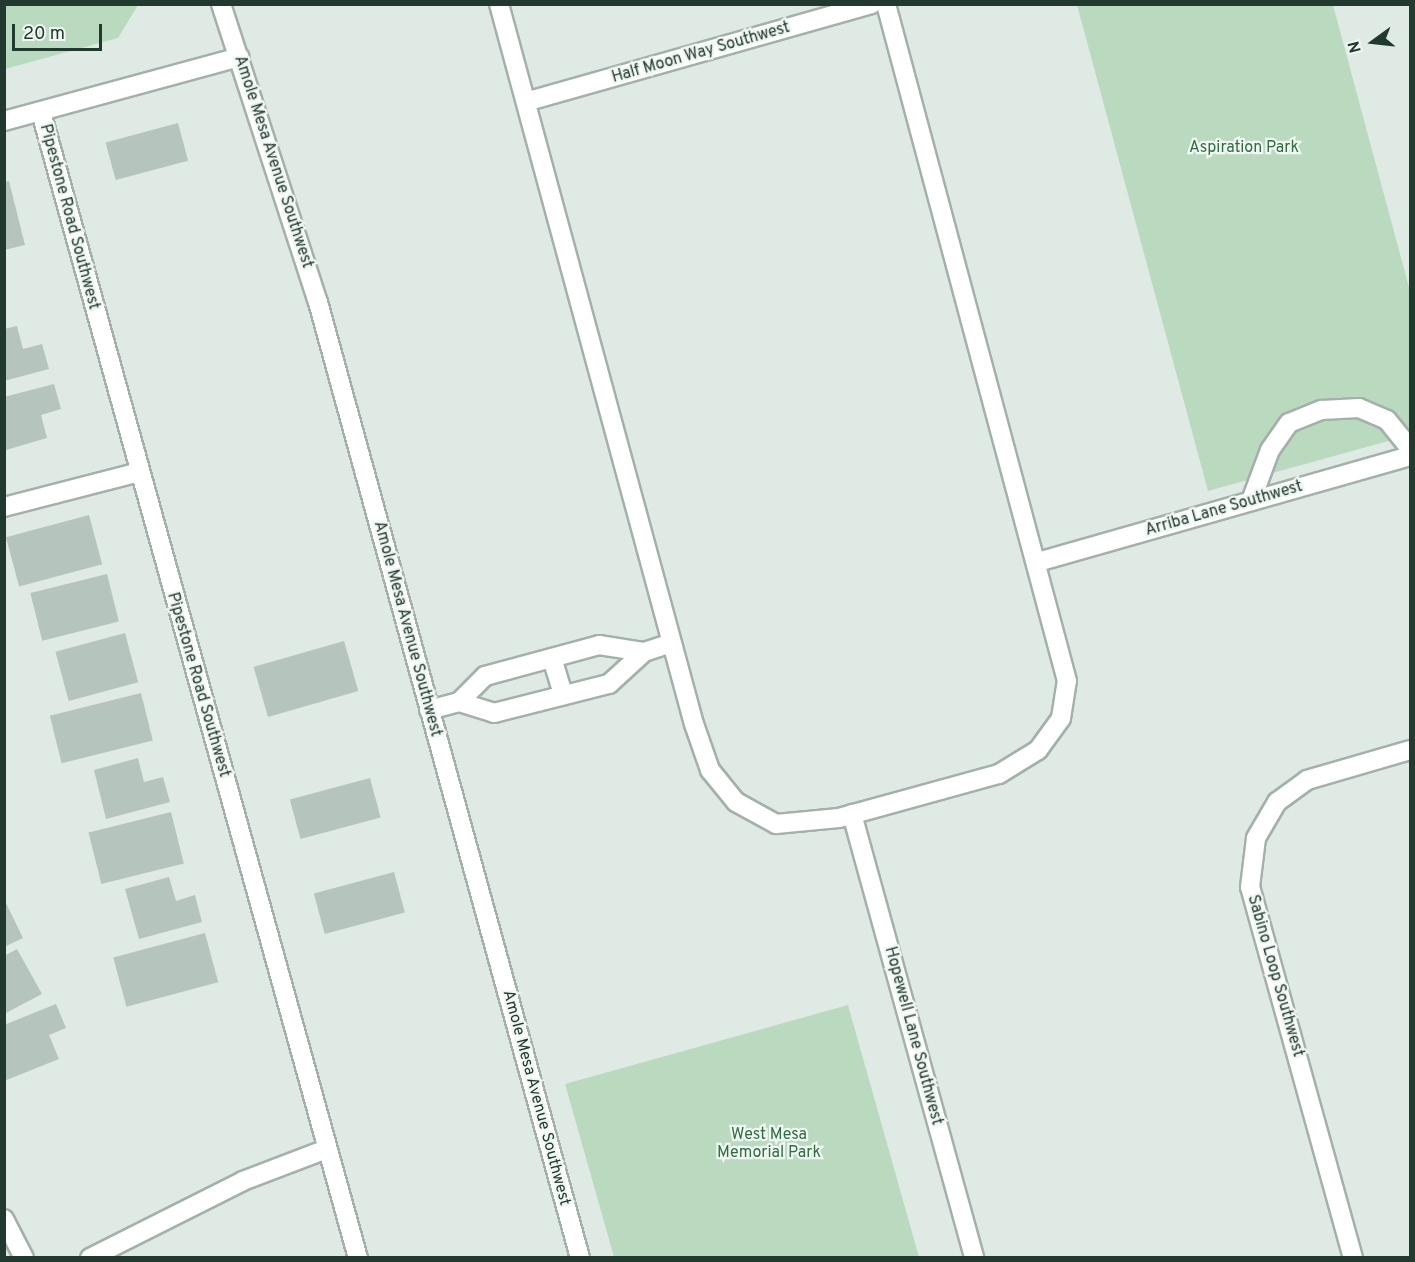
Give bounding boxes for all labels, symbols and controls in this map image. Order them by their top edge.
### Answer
scale bar [15,12,105,50]
north arrow [1343,12,1403,72]
street label: Half Moon Way Southwest [610,18,792,88]
text: 20 m [23,23,65,46]
text: N [1344,39,1367,55]
street label: Amole Mesa Avenue Southwest [229,53,317,271]
street label: Pipestone Road Southwest [35,122,103,312]
park label: Aspiration Park [1189,138,1299,158]
street label: Arriba Lane Southwest [1143,477,1305,541]
street label: Amole Mesa Avenue Southwest [369,519,445,739]
street label: Pipestone Road Southwest [162,590,234,780]
street label: Sabino Loop Southwest [1243,893,1307,1059]
street label: Hopewell Lane Southwest [880,945,946,1127]
street label: Amole Mesa Avenue Southwest [498,988,574,1208]
park label: West Mesa Memorial Park [717,1125,821,1163]

